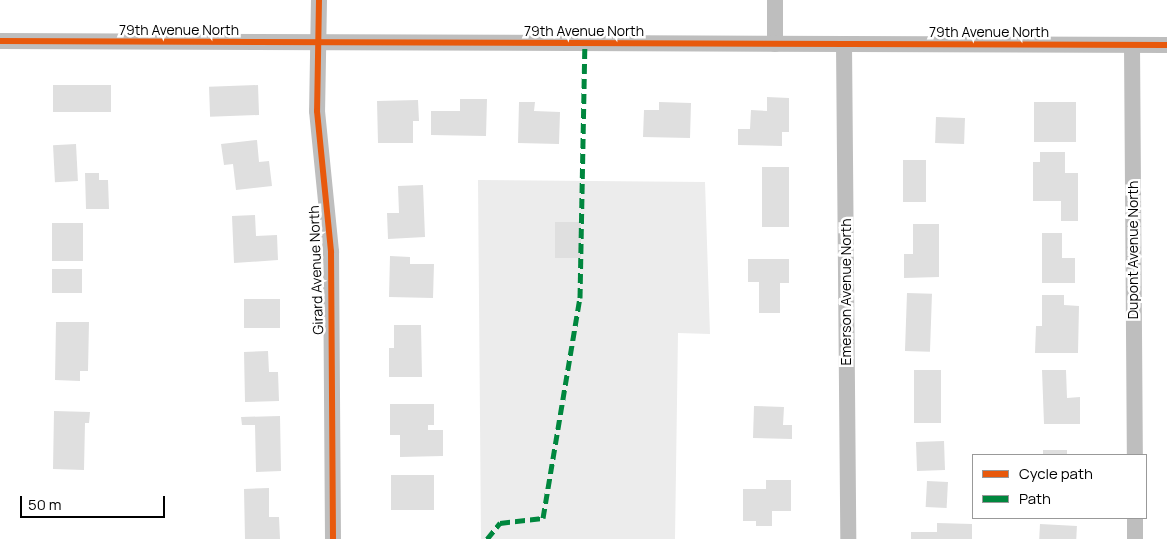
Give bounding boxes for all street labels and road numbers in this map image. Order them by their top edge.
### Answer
street label: 79th Avenue North [119,22,239,38]
street label: 79th Avenue North [524,23,644,39]
street label: 79th Avenue North [929,24,1049,40]
street label: Dupont Avenue North [1125,181,1141,319]
street label: Girard Avenue North [305,205,327,335]
street label: Emerson Avenue North [838,218,854,366]

